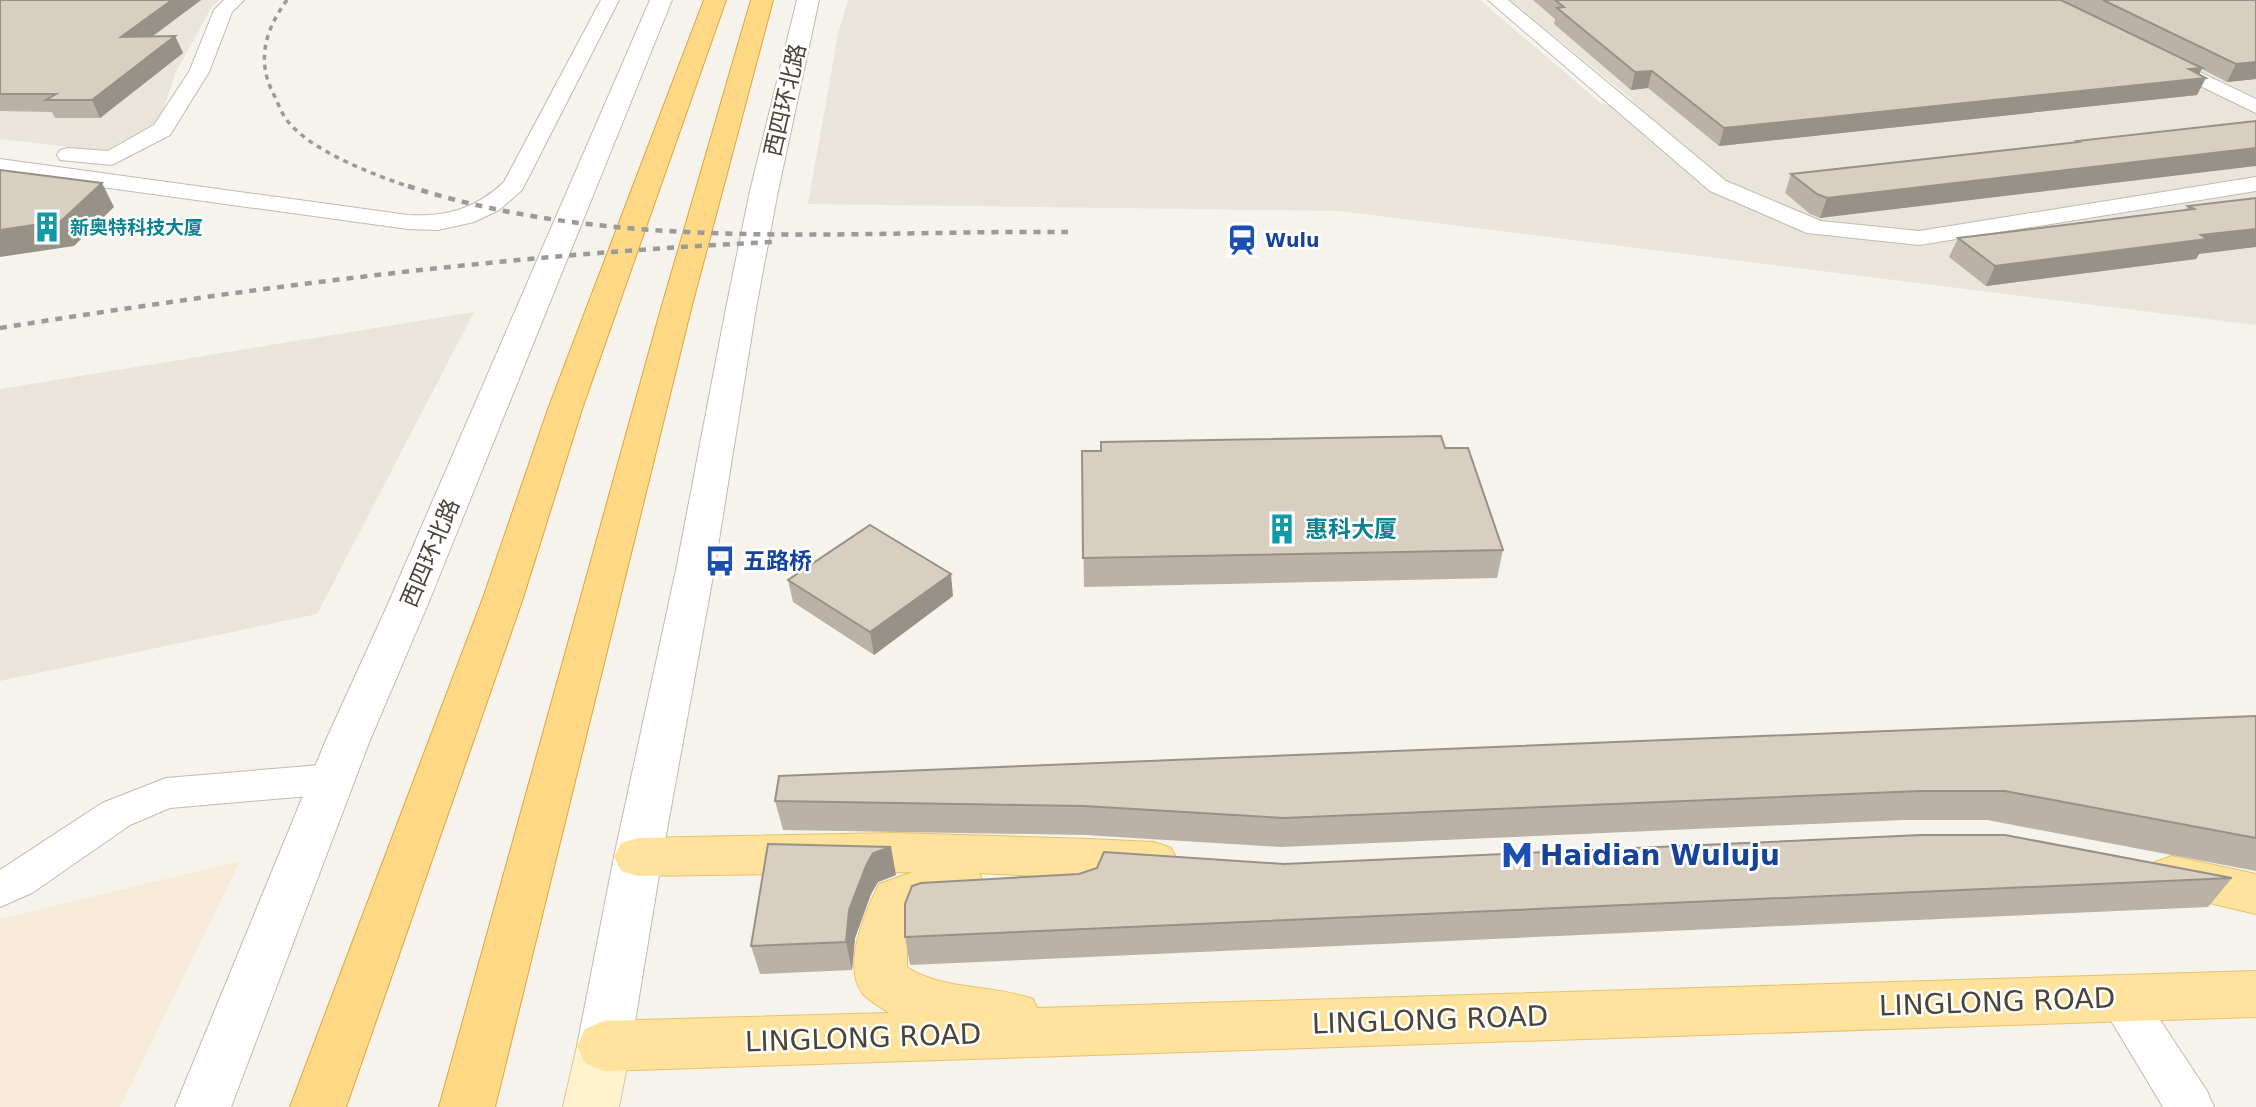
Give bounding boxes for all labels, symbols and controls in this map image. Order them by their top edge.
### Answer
street label: 西四环北路 [759,41,811,159]
building icon: 新奥特科技大厦 [30,210,64,244]
place label: 新奥特科技大厦 [70,216,203,238]
station icon: Wulu [1225,223,1259,257]
place label: Wulu [1265,229,1320,251]
street label: 西四环北路 [396,495,464,611]
building icon: 惠科大厦 [1265,512,1299,546]
place label: 惠科大厦 [1305,516,1397,542]
bus stop icon: 五路桥 [703,544,737,578]
place label: 五路桥 [743,548,812,574]
metro station icon: Haidian Wuluju [1500,838,1534,872]
place label: Haidian Wuluju [1540,839,1780,872]
street label: LINGLONG ROAD [1878,981,2116,1023]
street label: LINGLONG ROAD [1311,999,1549,1041]
street label: LINGLONG ROAD [744,1017,982,1059]

